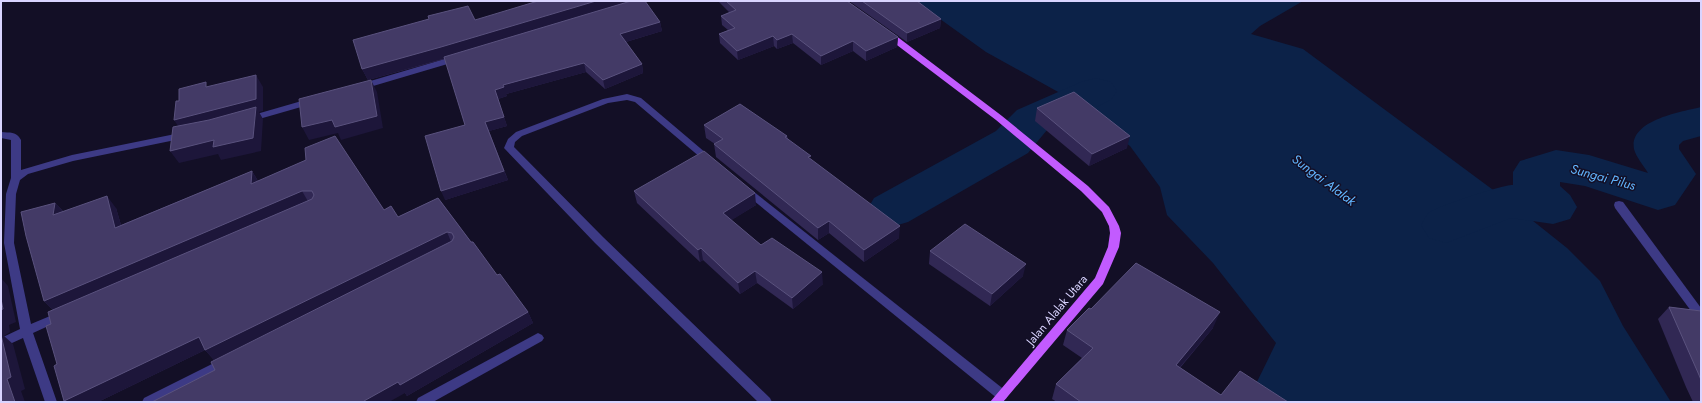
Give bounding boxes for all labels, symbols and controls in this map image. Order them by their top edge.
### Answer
water label: Sungai Alalak [1288,150,1360,211]
water label: Sungai Pilus [1568,159,1638,195]
street label: Jalan Alalak Utara [1021,271,1092,351]

